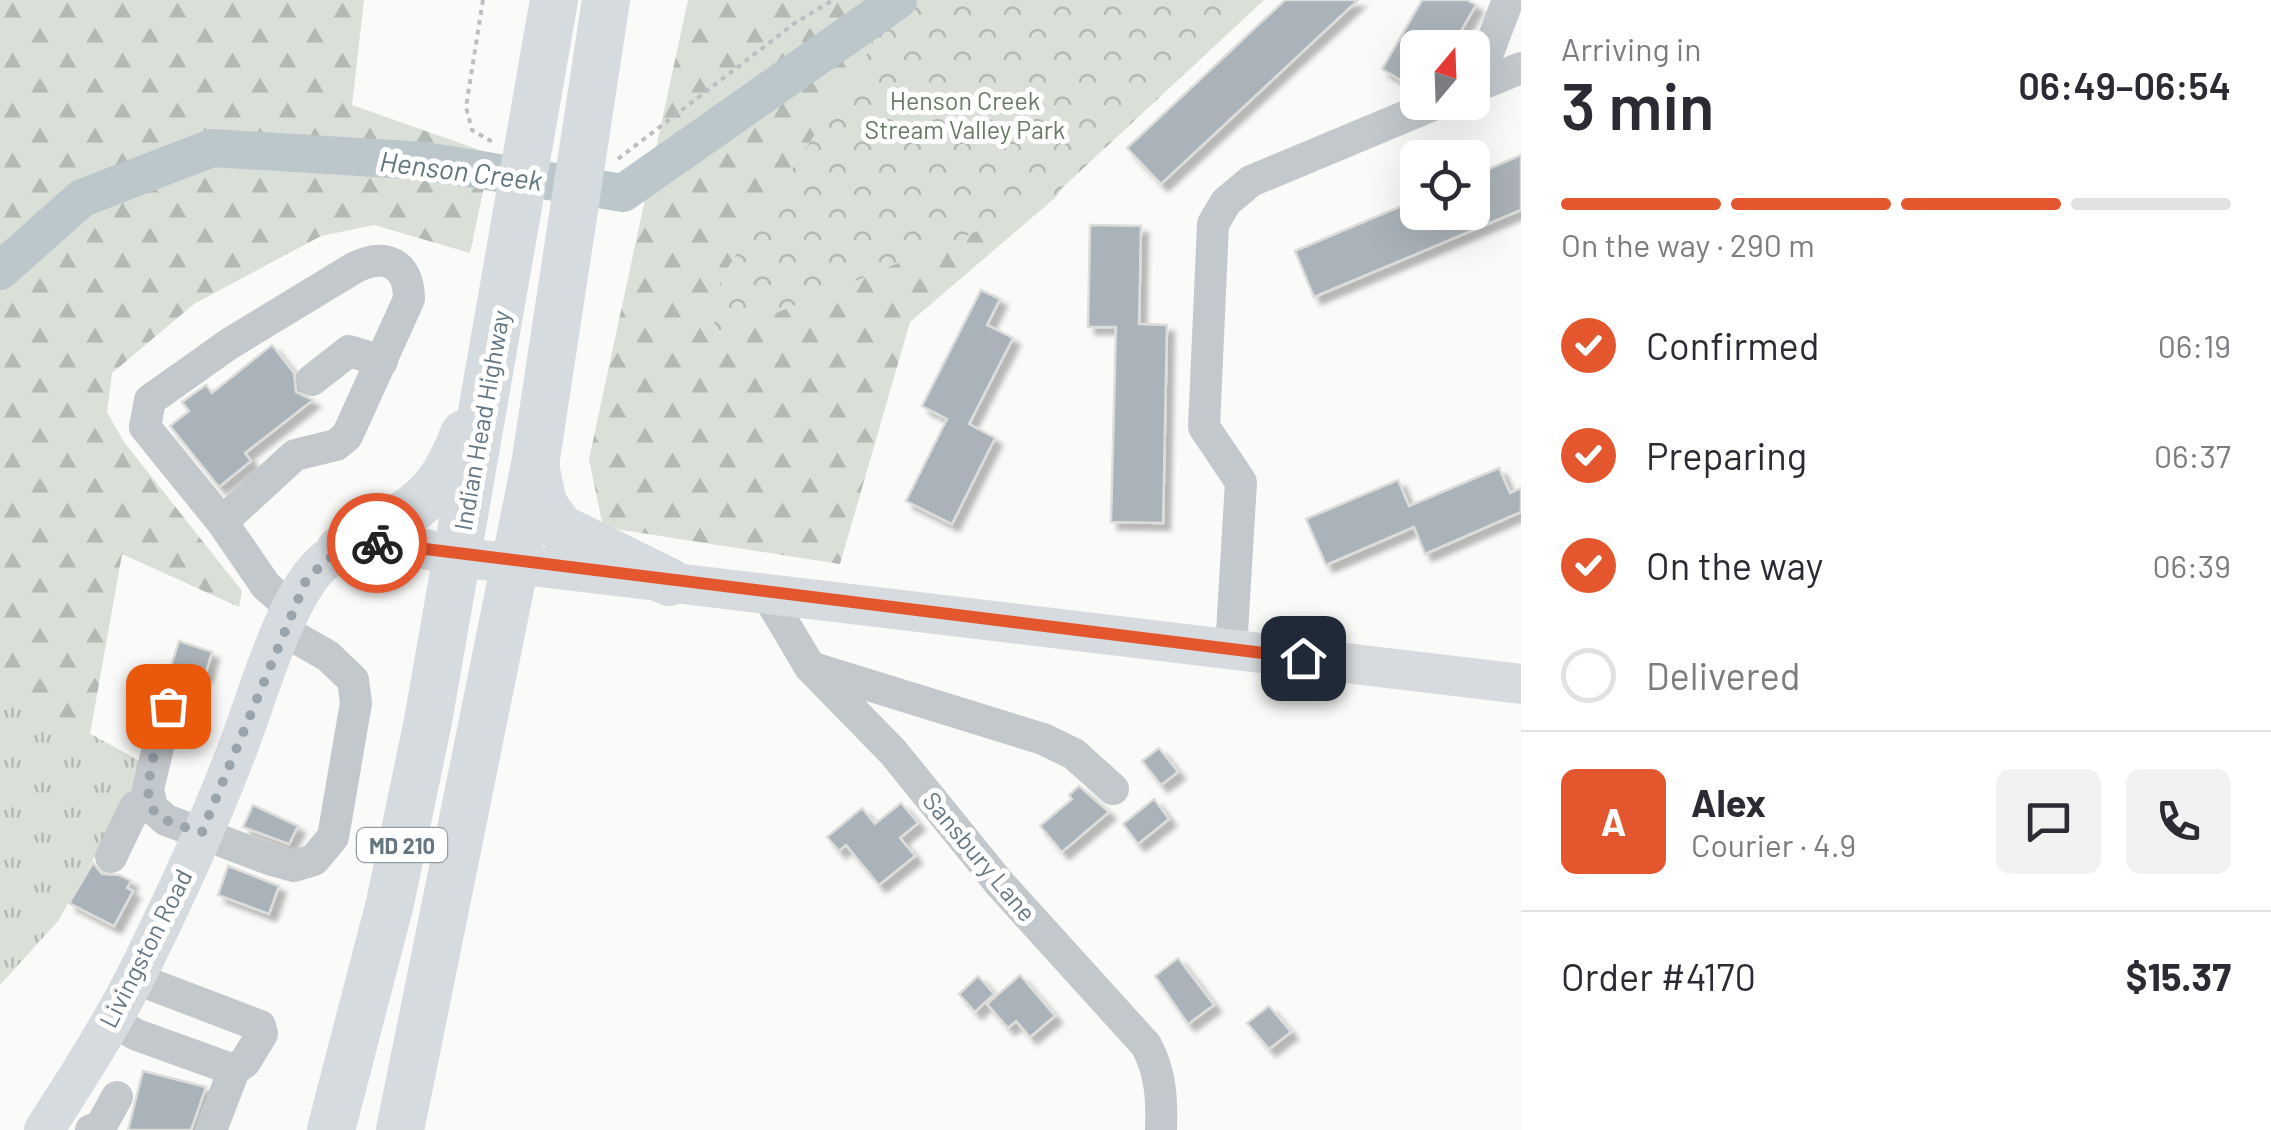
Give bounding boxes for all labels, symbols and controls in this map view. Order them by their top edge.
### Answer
text: Arriving in [1561,29,1701,67]
north arrow [1400,30,1490,120]
map controls [1400,30,1490,230]
text: 06:49–06:54 [2018,62,2231,108]
text: 3 min [1561,65,1714,143]
park label: Henson Creek Stream Valley Park [865,85,1065,144]
button: locate [1400,140,1490,230]
water label: Henson Creek [378,143,545,197]
text: On the way · 290 m [1561,225,1815,263]
street label: Indian Head Highway [447,307,515,533]
icon: check [1561,318,1616,373]
text: Confirmed [1646,322,1819,368]
text: 06:19 [2158,326,2231,364]
icon: check [1561,428,1616,483]
text: Preparing [1646,432,1807,478]
text: 06:37 [2154,436,2231,474]
courier [327,493,427,593]
icon: bike [350,516,405,571]
icon: check [1561,538,1616,593]
text: On the way [1646,542,1823,588]
text: 06:39 [2152,546,2231,584]
pin [1261,616,1346,701]
icon: home [1276,631,1331,686]
text: Delivered [1646,652,1800,698]
pin [126,664,211,749]
icon: bag [141,679,196,734]
button: chat [1996,769,2101,874]
button: phone [2126,769,2231,874]
text: Alex [1691,779,1766,825]
street label: Sansbury Lane [917,785,1043,927]
text: A [1601,798,1626,844]
text: Courier · 4.9 [1691,825,1856,863]
road number: MD 210 [357,828,447,862]
street label: Livingston Road [92,864,198,1032]
text: Order #4170 [1561,953,1756,999]
text: $15.37 [2126,953,2231,999]

